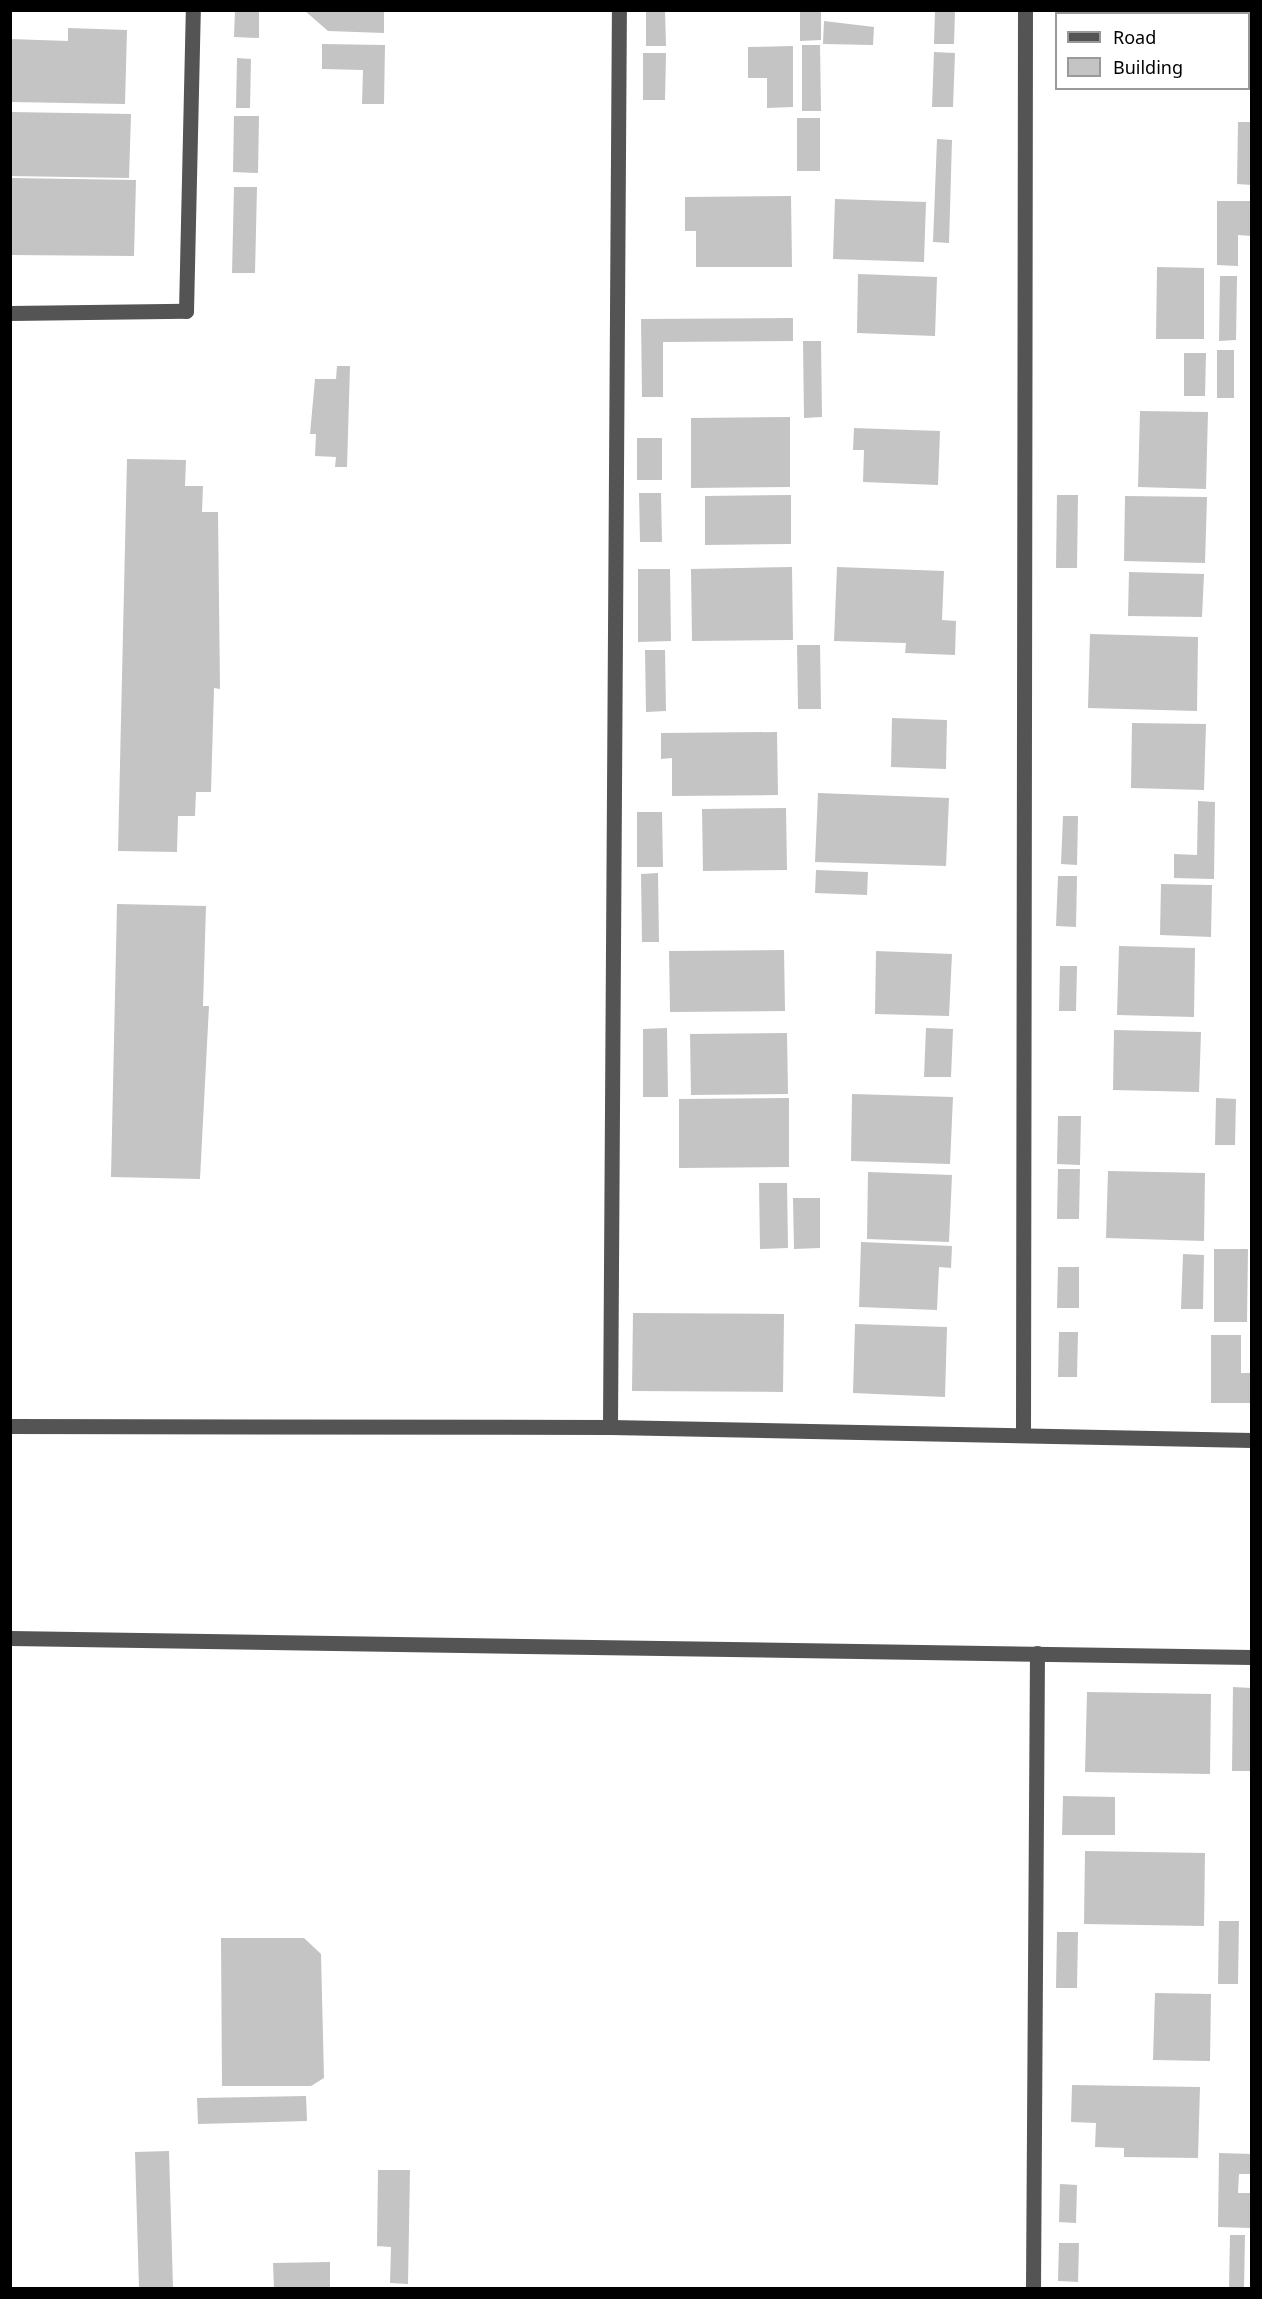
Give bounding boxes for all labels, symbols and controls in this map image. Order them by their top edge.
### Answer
legend [1055,12,1250,90]
text: Road [1113,25,1156,49]
text: Building [1113,55,1183,79]

